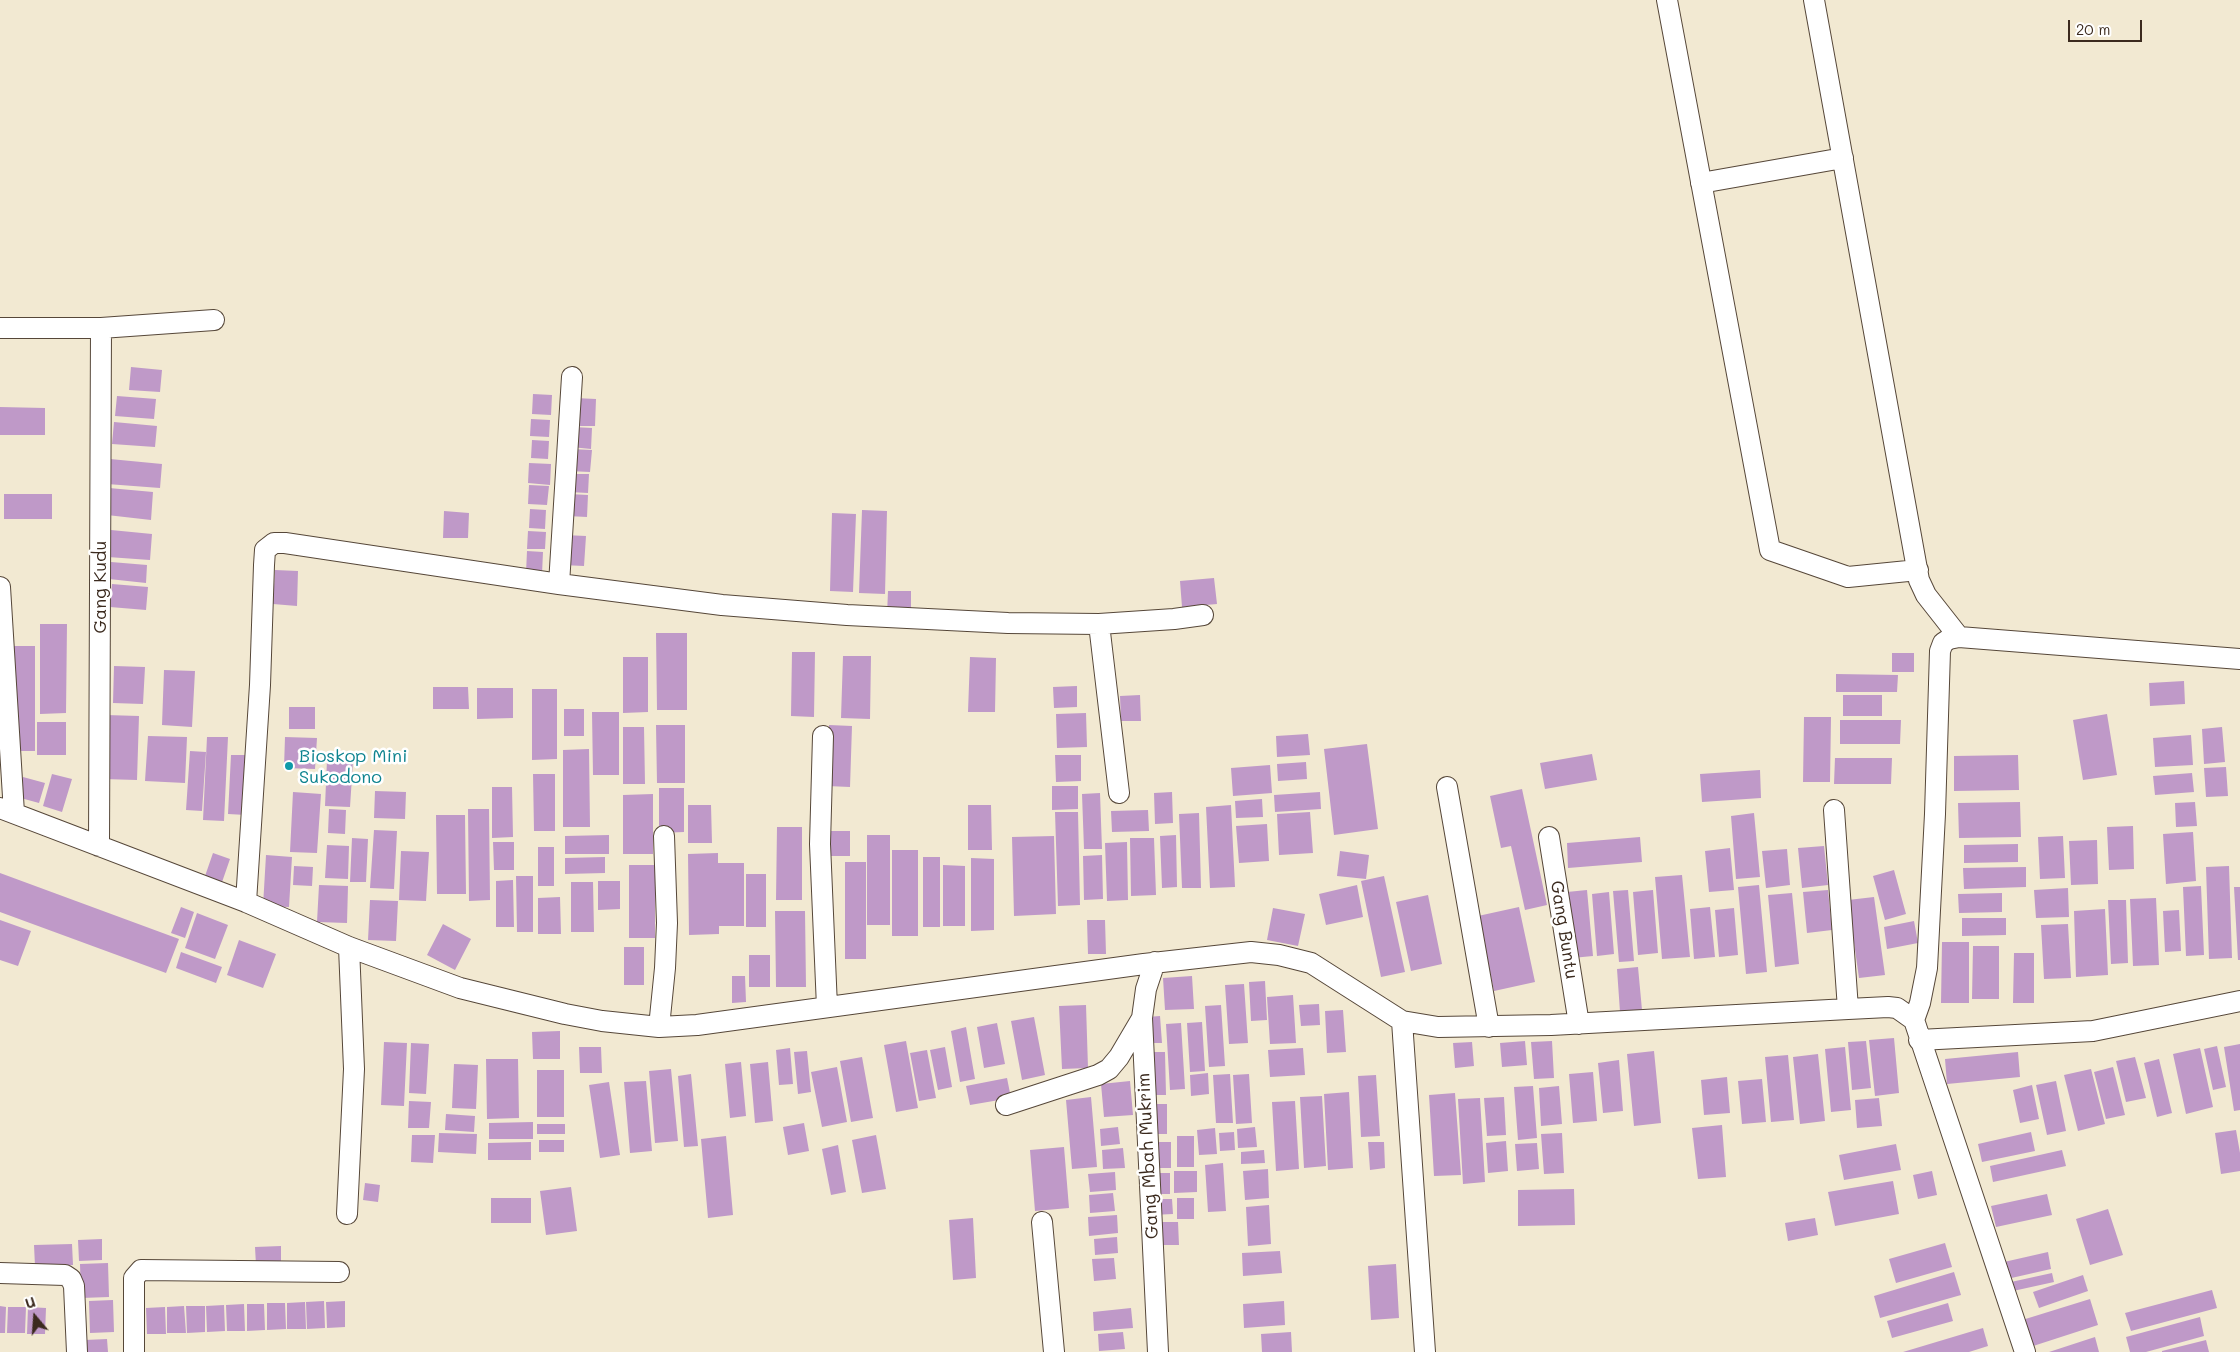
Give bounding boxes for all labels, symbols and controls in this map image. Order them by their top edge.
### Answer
scale bar [2070,10,2144,42]
text: 20 m [2076,19,2110,39]
street label: Gang Kudu [89,541,111,633]
place label: Bioskop Mini Sukodono [299,745,408,788]
marker: Bioskop Mini Sukodono [283,760,295,772]
street label: Gang Buntu [1546,879,1582,981]
street label: Gang Mbah Mukrim [1133,1072,1163,1240]
north arrow [10,1292,60,1342]
text: U [23,1292,38,1313]

